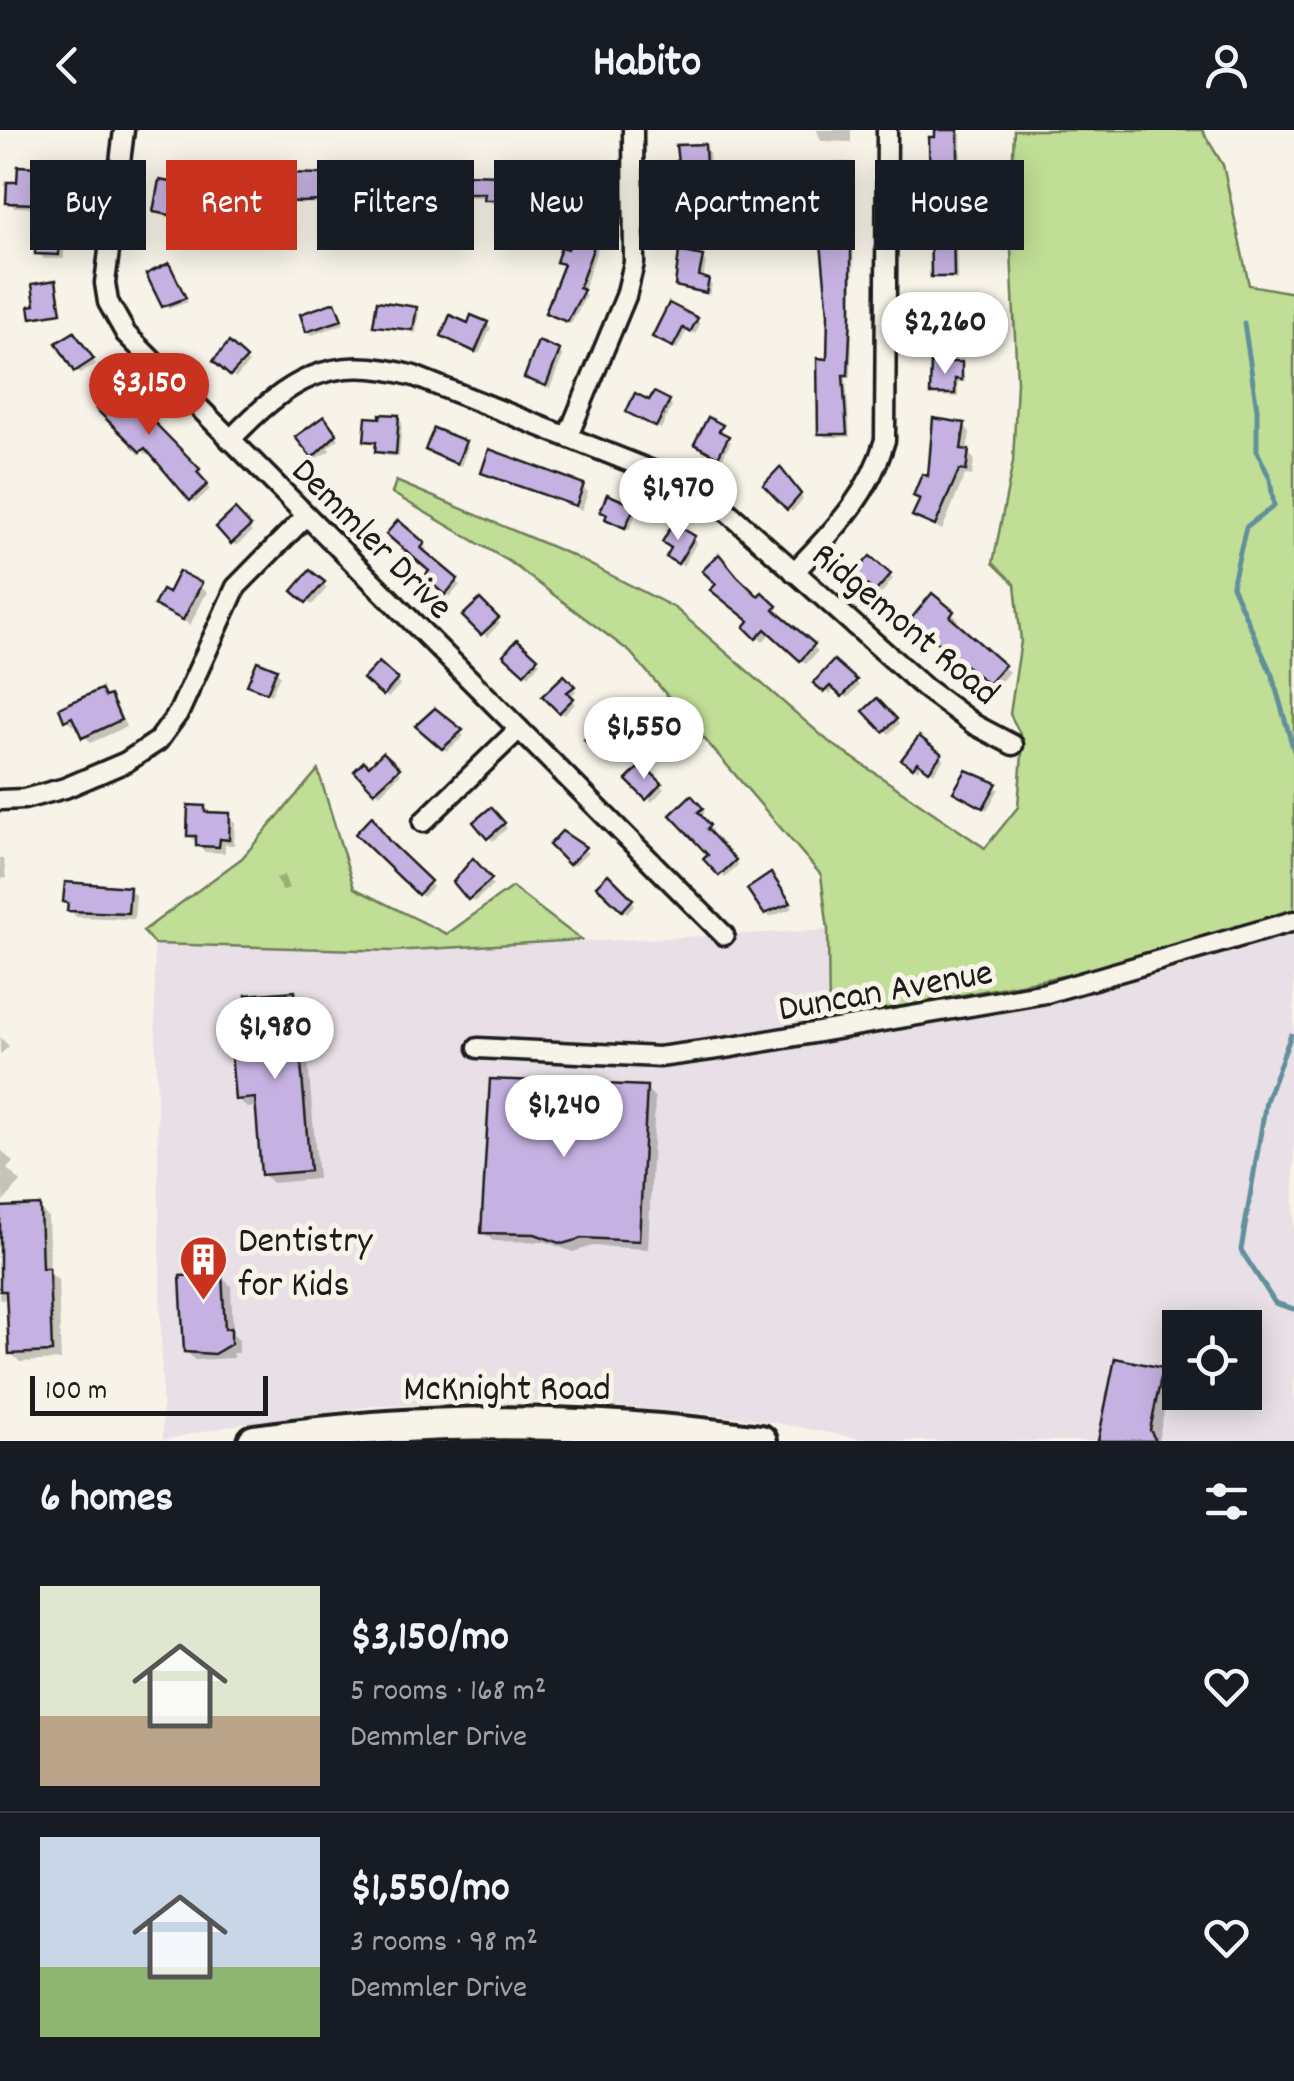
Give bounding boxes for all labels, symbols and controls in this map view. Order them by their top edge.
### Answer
text: Habito [593,33,701,97]
icon: back [40,38,95,93]
icon: person [1199,38,1254,93]
chip: Buy [30,160,146,250]
chip: Rent [166,160,297,250]
chip: Filters [317,160,474,250]
chip: New [494,160,619,250]
chip: Apartment [639,160,855,250]
chip: House [875,160,1024,250]
pin: $2,260 [864,292,1026,377]
text: $2,260 [903,301,987,347]
pin: $3,150 [68,353,230,438]
text: $3,150 [111,362,187,408]
street label: Demmler Drive [276,447,464,635]
pin: $1,970 [597,458,759,543]
text: $1,970 [641,467,715,513]
street label: Ridgemont Road [797,531,1010,722]
pin: $1,550 [563,697,725,782]
text: $1,550 [606,706,682,752]
street label: Duncan Avenue [774,948,998,1039]
pin: $1,980 [194,997,356,1082]
text: $1,980 [238,1006,312,1052]
pin: $1,240 [483,1075,645,1160]
text: $1,240 [527,1084,601,1130]
place label: Dentistry for Kids [238,1216,373,1315]
building icon: Dentistry for Kids [177,1234,229,1302]
map controls [1162,1310,1262,1410]
button: locate [1162,1310,1262,1410]
street label: McKnight Road [403,1364,611,1419]
scale bar [30,1371,268,1416]
text: 100 m [45,1373,107,1413]
text: 6 homes [40,1471,173,1531]
icon: filters [1199,1474,1254,1529]
text: $3,150/mo [350,1610,509,1670]
icon: home [120,1626,240,1746]
icon: heart [1199,1659,1254,1714]
text: 5 rooms · 168 m² [350,1670,546,1716]
text: Demmler Drive [350,1716,527,1762]
text: $1,550/mo [350,1861,510,1921]
icon: home [120,1877,240,1997]
icon: heart [1199,1910,1254,1965]
text: 3 rooms · 98 m² [350,1921,538,1967]
text: Demmler Drive [350,1967,527,2013]

